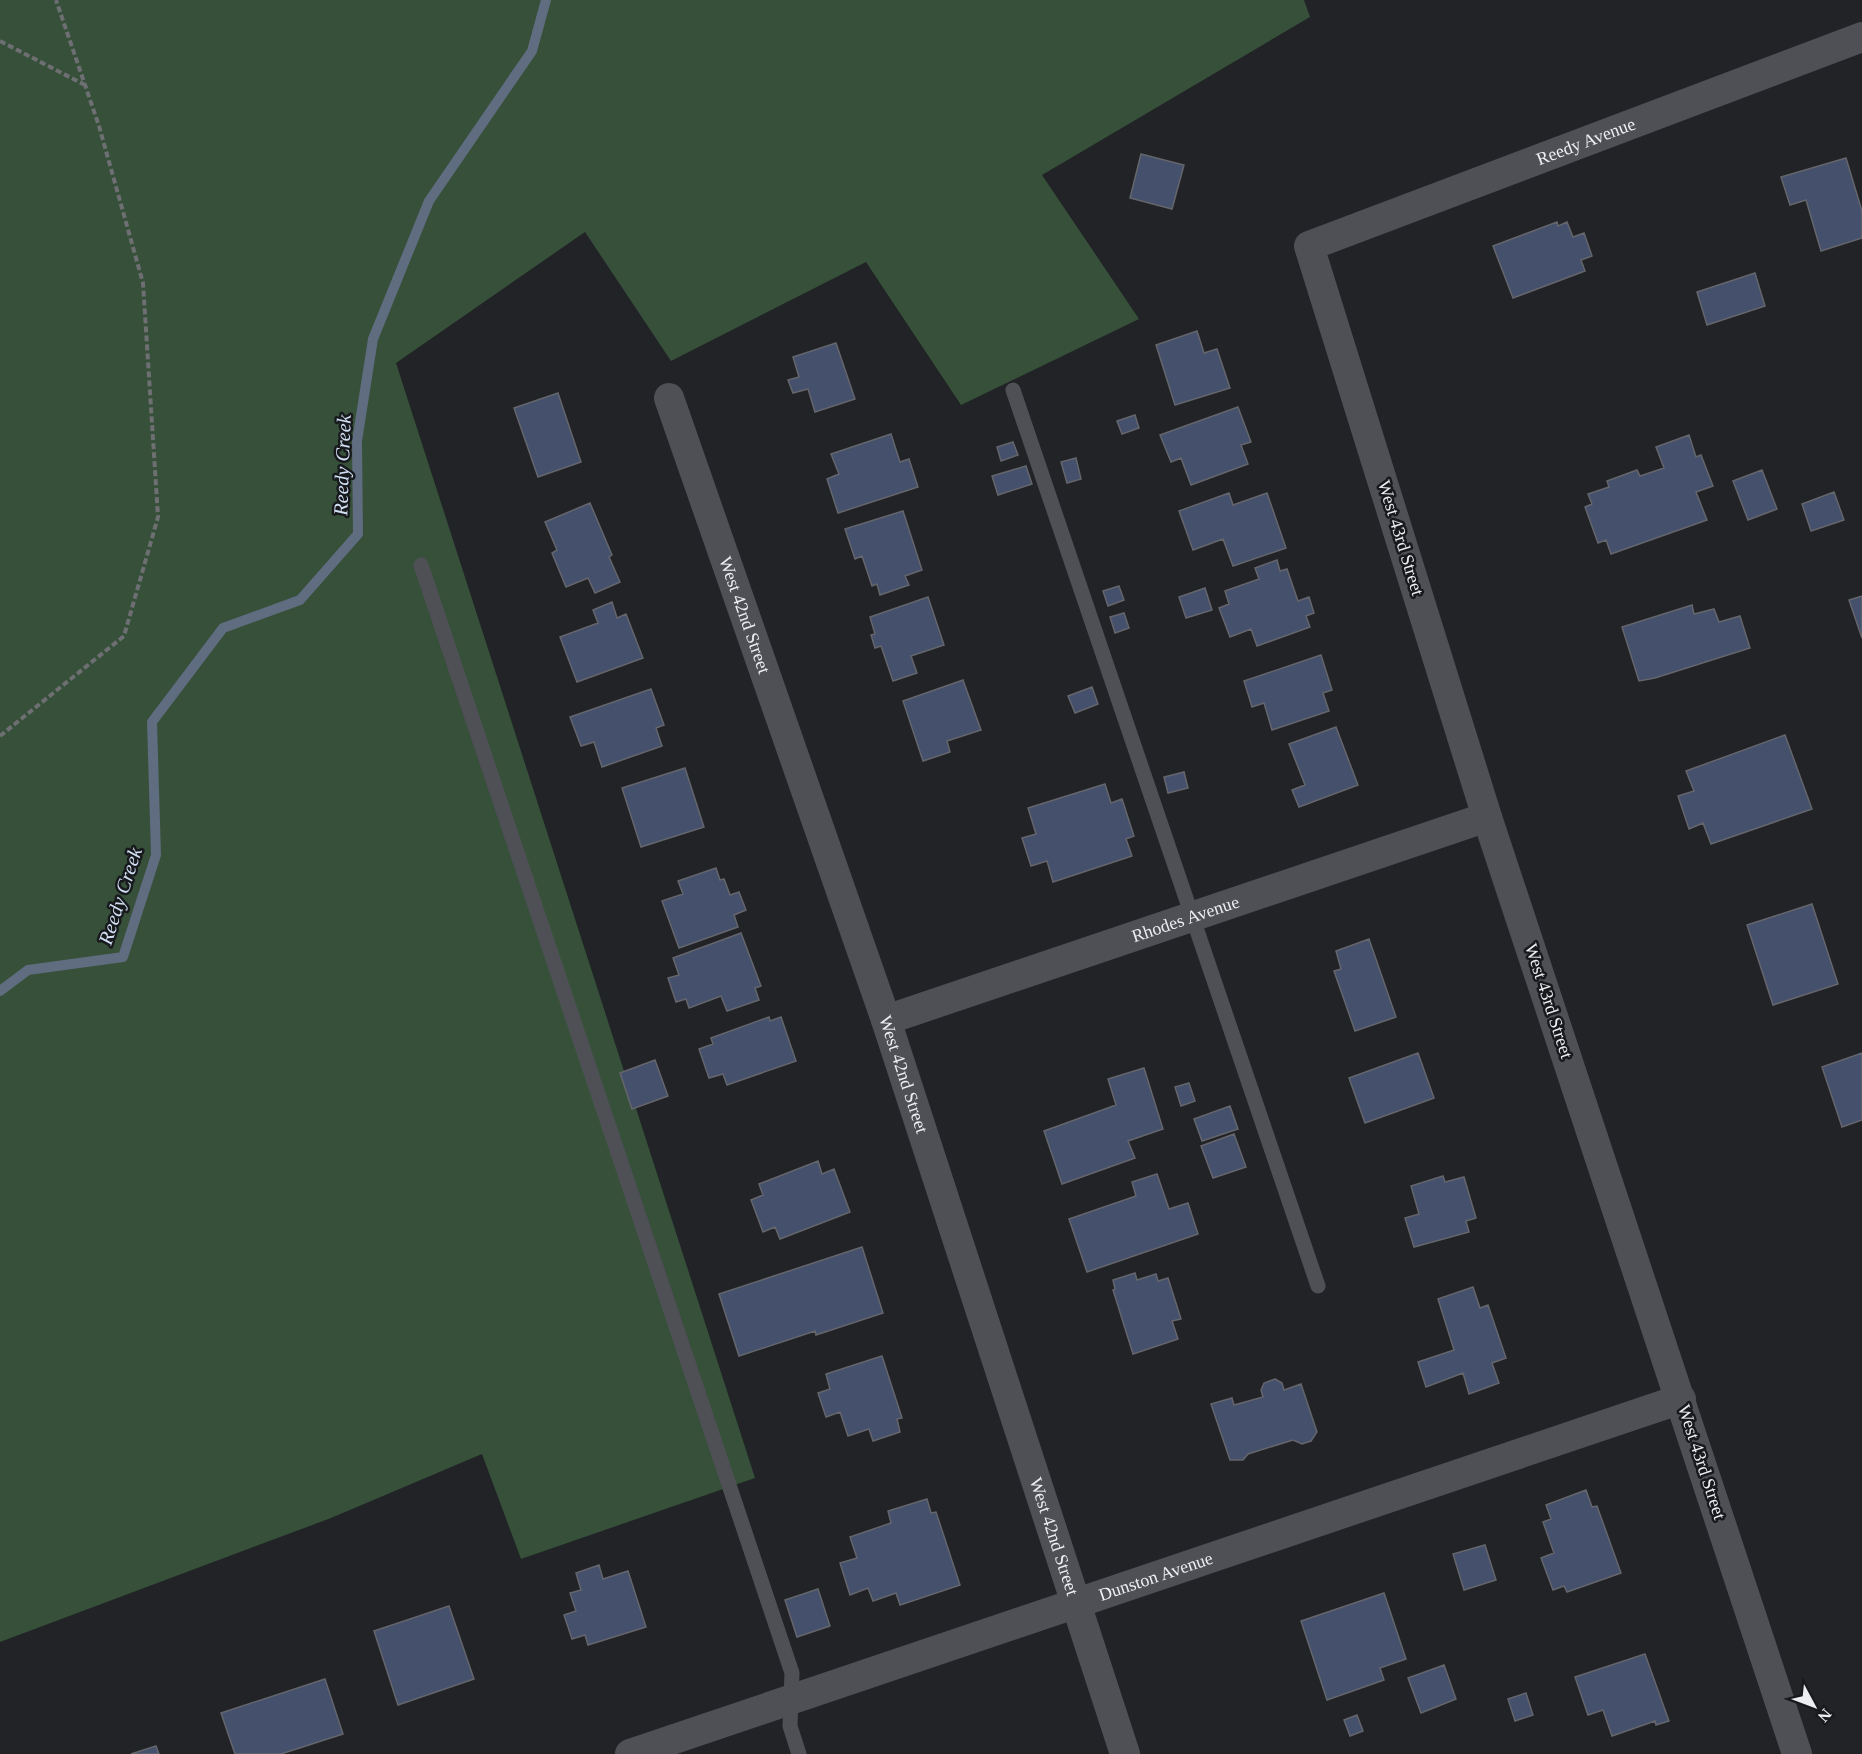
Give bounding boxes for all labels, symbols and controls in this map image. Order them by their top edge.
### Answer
street label: Reedy Avenue [1534,114,1638,169]
water label: Reedy Creek [329,413,356,517]
street label: West 43rd Street [1374,478,1428,598]
street label: West 42nd Street [715,554,774,676]
water label: Reedy Creek [94,844,147,949]
street label: Rhodes Avenue [1129,891,1242,946]
street label: West 43rd Street [1521,941,1577,1061]
street label: West 42nd Street [875,1013,932,1136]
street label: West 43rd Street [1674,1402,1730,1522]
street label: West 42nd Street [1026,1475,1083,1598]
street label: Dunston Avenue [1096,1548,1215,1605]
north arrow [1784,1676,1844,1736]
text: N [1814,1706,1835,1726]

